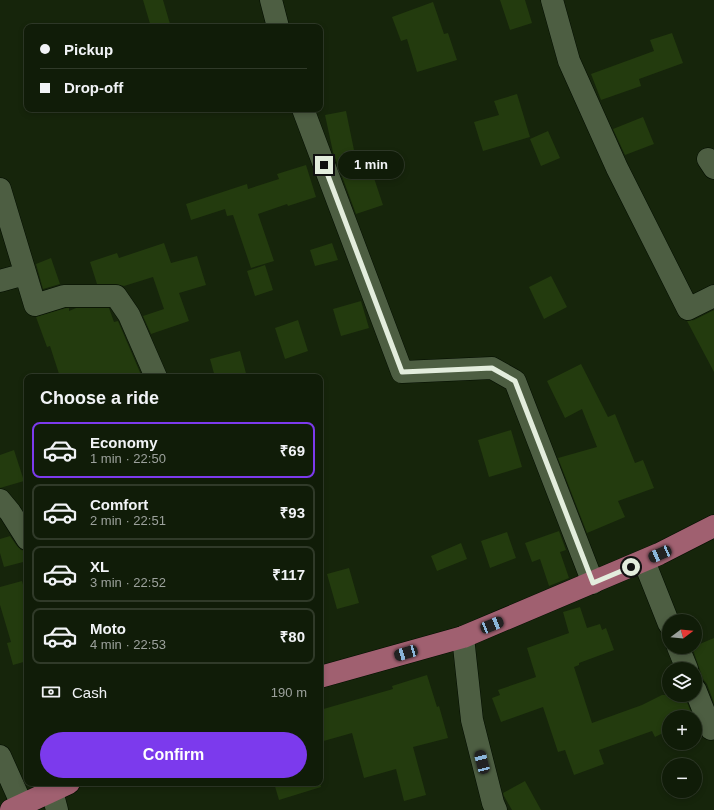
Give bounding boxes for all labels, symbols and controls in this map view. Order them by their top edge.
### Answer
text: Pickup [64,41,113,58]
text: Drop-off [64,79,123,96]
callout: 1 min [338,151,404,179]
route end [315,156,333,174]
text: 1 min [354,157,388,172]
text: Choose a ride [40,388,159,408]
icon: car [42,432,78,468]
text: Economy [90,434,158,451]
text: ₹69 [280,442,305,459]
text: 1 min · 22:50 [90,451,166,466]
icon: car [42,494,78,530]
text: Comfort [90,496,148,513]
text: ₹93 [280,504,305,521]
text: 2 min · 22:51 [90,513,166,528]
car [647,544,673,564]
icon: car [42,556,78,592]
text: XL [90,558,109,575]
route start [622,558,640,576]
text: ₹117 [272,566,305,583]
text: 3 min · 22:52 [90,575,166,590]
north arrow [662,614,702,654]
map controls [662,614,702,798]
car [479,615,505,635]
icon: car [42,618,78,654]
text: Moto [90,620,126,637]
text: ₹80 [280,628,305,645]
text: 4 min · 22:53 [90,637,166,652]
car [393,644,419,662]
button: layers [662,662,702,702]
icon: cash [40,681,62,703]
text: Cash [72,684,107,701]
text: 190 m [271,685,307,700]
button: + [662,710,702,750]
button: Confirm [40,732,307,778]
car [473,749,491,775]
button: − [662,758,702,798]

